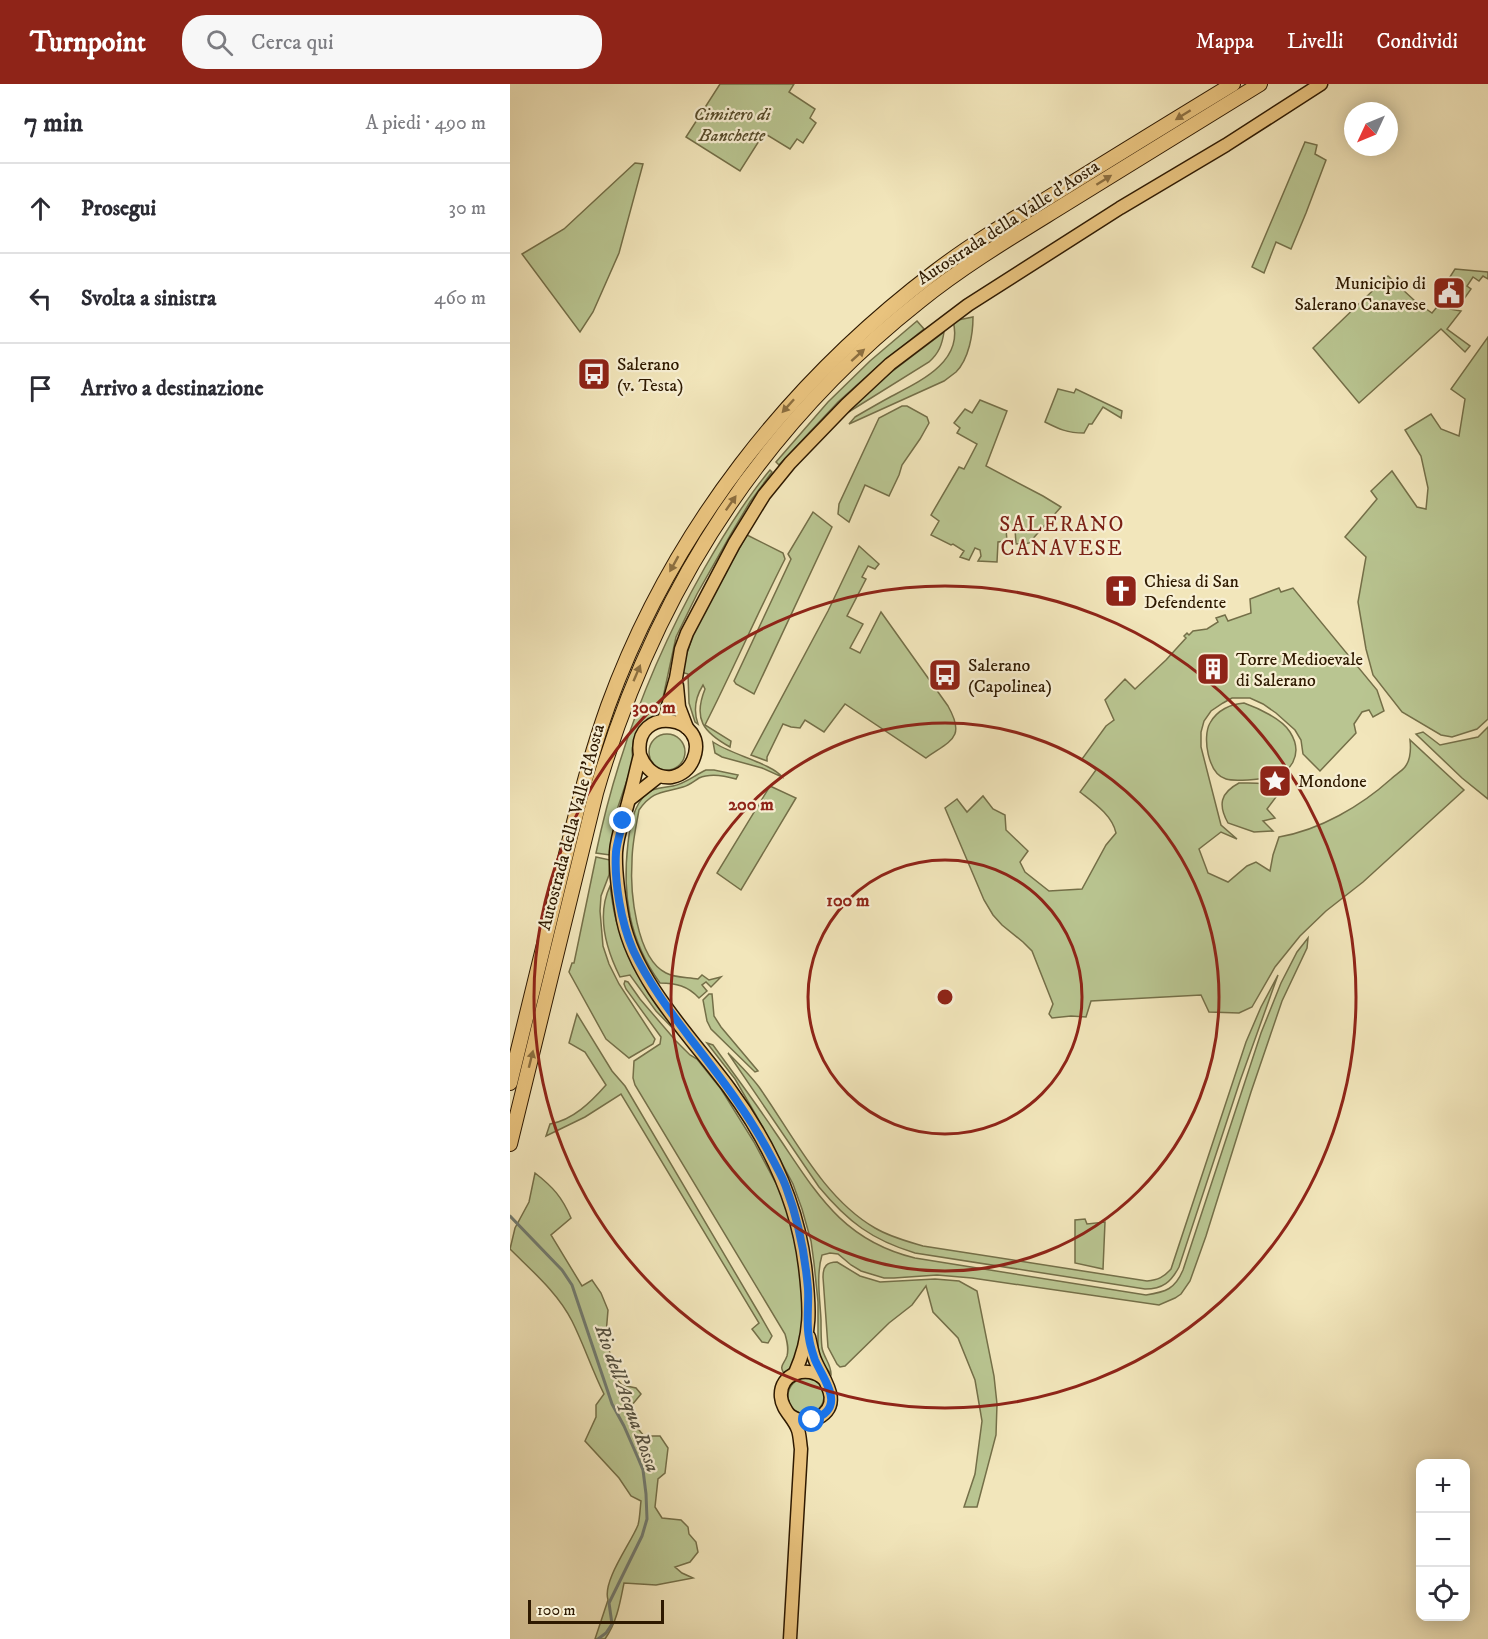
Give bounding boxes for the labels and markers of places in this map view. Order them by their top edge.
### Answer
place label: Municipio di Salerano Canavese [1294,273,1426,316]
public building icon: Municipio di Salerano Canavese [1431,275,1467,311]
place label: Salerano (v. Testa) [617,354,683,397]
bus stop icon: Salerano (v. Testa) [576,356,612,392]
place label: Chiesa di San Defendente [1144,571,1240,614]
church icon: Chiesa di San Defendente [1103,573,1139,609]
place label: Torre Medioevale di Salerano [1236,649,1363,692]
building icon: Torre Medioevale di Salerano [1195,651,1231,687]
place label: Salerano (Capolinea) [968,655,1052,698]
bus stop icon: Salerano (Capolinea) [927,657,963,693]
place icon: Mondone [1257,763,1293,799]
place label: Mondone [1298,771,1367,793]
centre of rings [935,987,955,1007]

